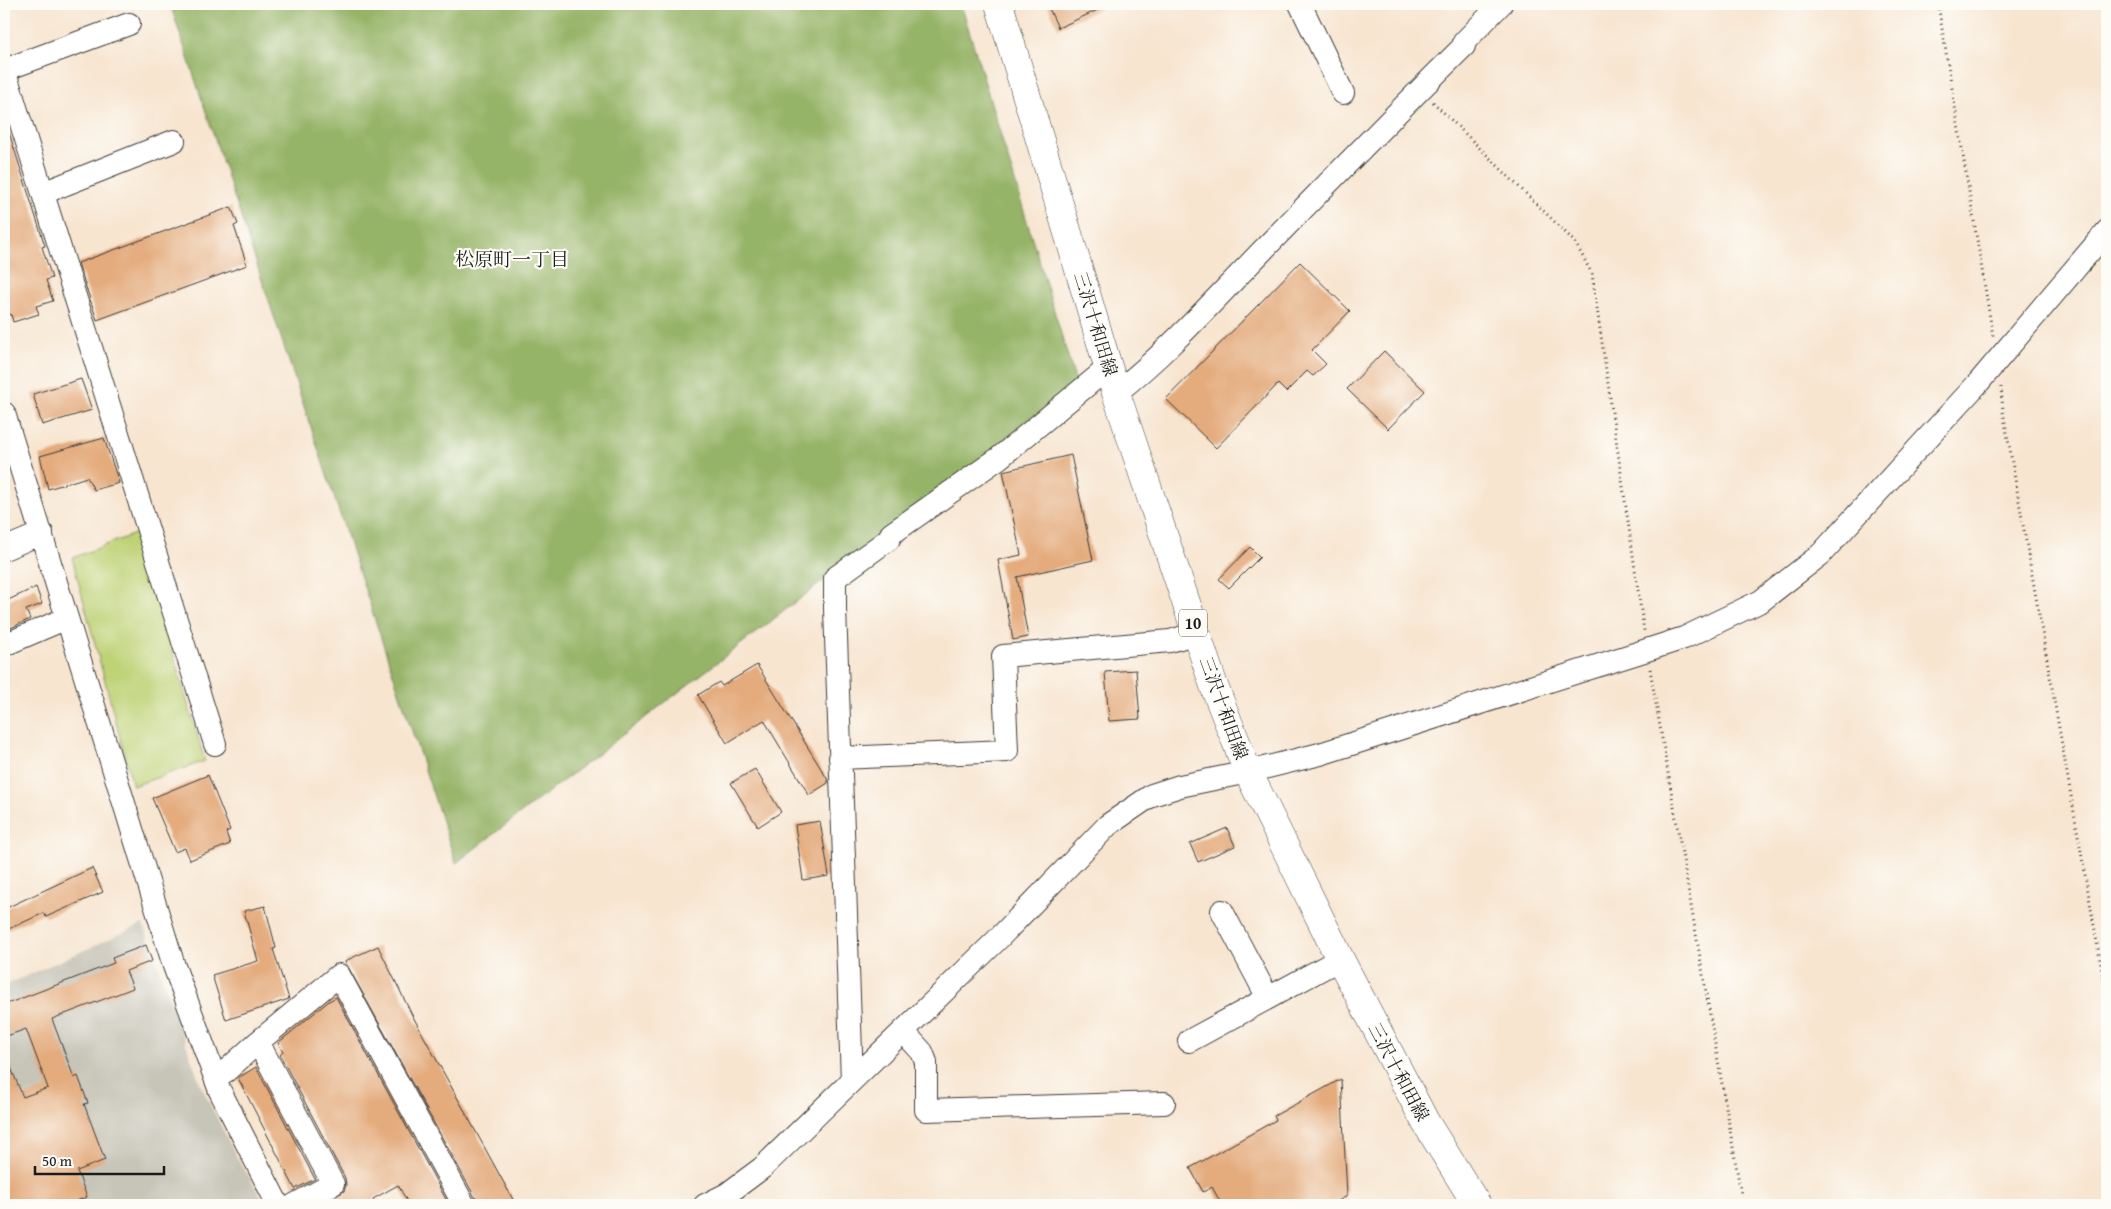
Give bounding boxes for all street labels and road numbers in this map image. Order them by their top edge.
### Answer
street label: 三沢十和田線 [1067,268,1125,380]
road number: 10 [1179,610,1207,636]
street label: 三沢十和田線 [1193,653,1255,763]
street label: 三沢十和田線 [1362,1018,1436,1126]

